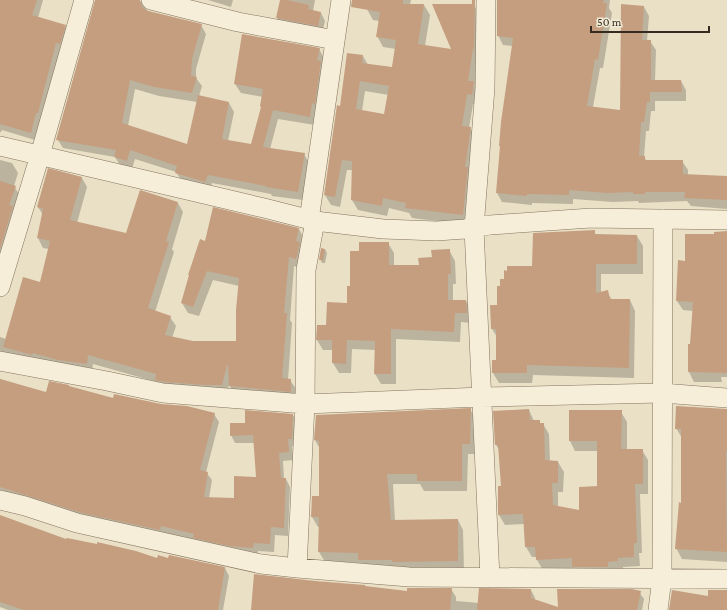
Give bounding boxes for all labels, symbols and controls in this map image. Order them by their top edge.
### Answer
scale bar [591,8,709,34]
text: 50 m [597,15,622,29]

